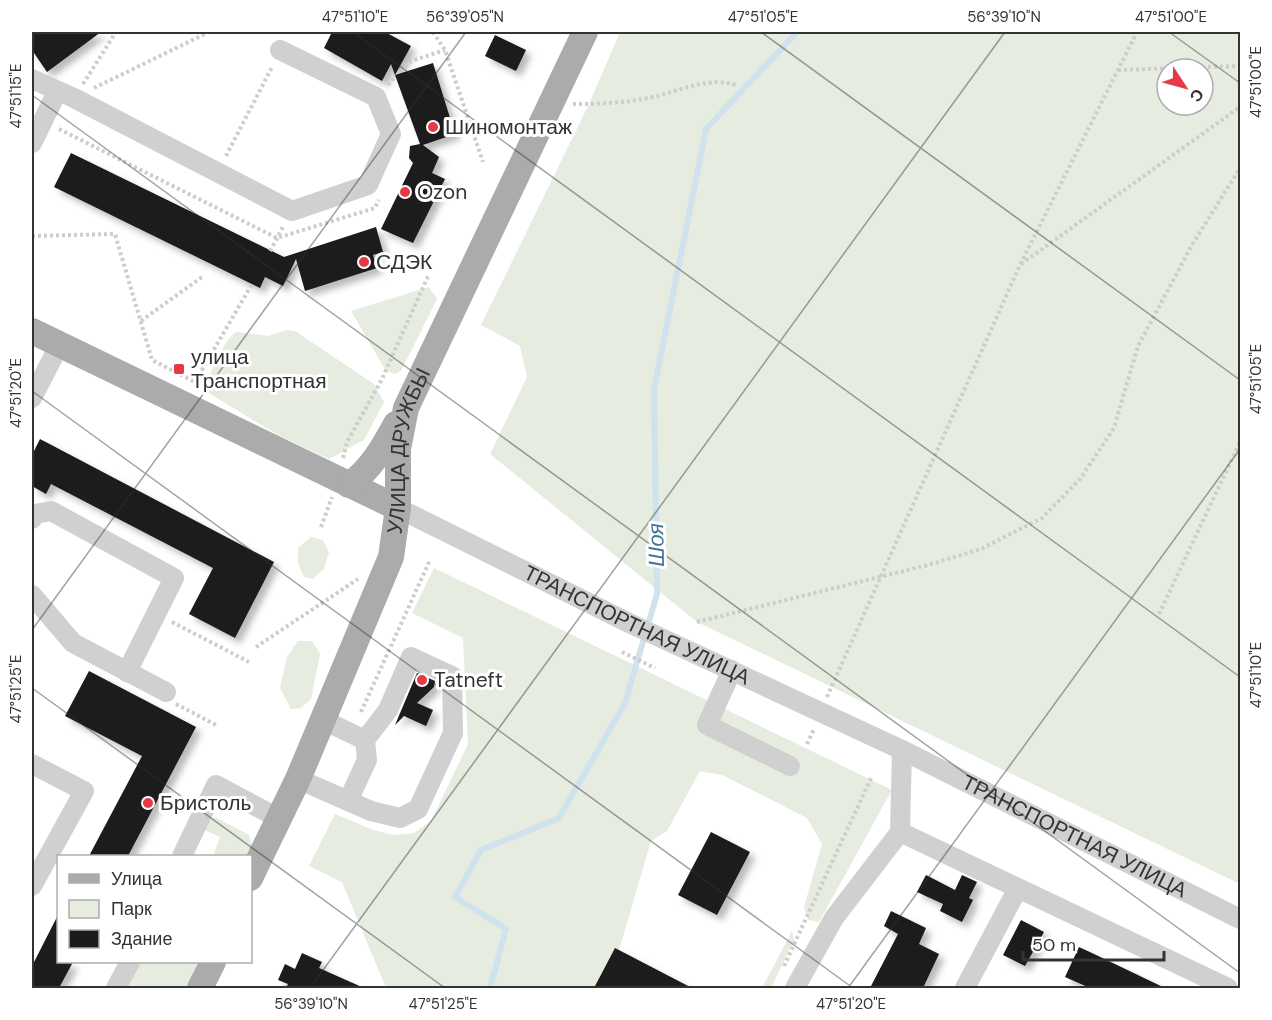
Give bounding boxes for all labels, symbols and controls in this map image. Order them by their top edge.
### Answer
text: 47°51'10"E [322,7,388,27]
text: 56°39'05"N [426,7,504,27]
text: 47°51'05"E [728,7,798,27]
text: 56°39'10"N [967,7,1041,27]
text: 47°51'00"E [1135,7,1207,27]
text: 47°51'00"E [1246,46,1266,118]
north arrow [1155,57,1215,117]
text: 47°51'15"E [6,64,26,128]
text: С [1185,85,1209,107]
place label: Шиномонтаж [445,113,572,141]
marker: Шиномонтаж [426,120,440,134]
place label: Ozon [417,178,467,206]
marker: Ozon [398,185,412,199]
place label: СДЭК [376,248,433,276]
marker: СДЭК [357,255,371,269]
place label: улица Транспортная [191,343,327,395]
text: 47°51'05"E [1246,344,1266,414]
text: 47°51'20"E [6,358,26,428]
marker: улица Транспортная [172,362,186,376]
street label: УЛИЦА ДРУЖБЫ [380,363,437,536]
water label: Шоя [641,523,671,567]
street label: ТРАНСПОРТНАЯ УЛИЦА [519,559,755,691]
text: 47°51'10"E [1246,642,1266,708]
text: 47°51'25"E [6,655,26,723]
place label: Tatneft [434,666,503,694]
marker: Tatneft [415,673,429,687]
street label: ТРАНСПОРТНАЯ УЛИЦА [957,768,1192,904]
place label: Бристоль [160,789,252,817]
marker: Бристоль [141,796,155,810]
legend [57,855,252,963]
text: Улица [111,867,163,891]
text: Парк [111,897,152,921]
scale bar [1023,924,1164,962]
text: Здание [111,927,172,951]
text: 50 m [1032,933,1076,957]
text: 56°39'10"N [274,994,348,1014]
text: 47°51'25"E [409,994,477,1014]
text: 47°51'20"E [816,994,886,1014]

